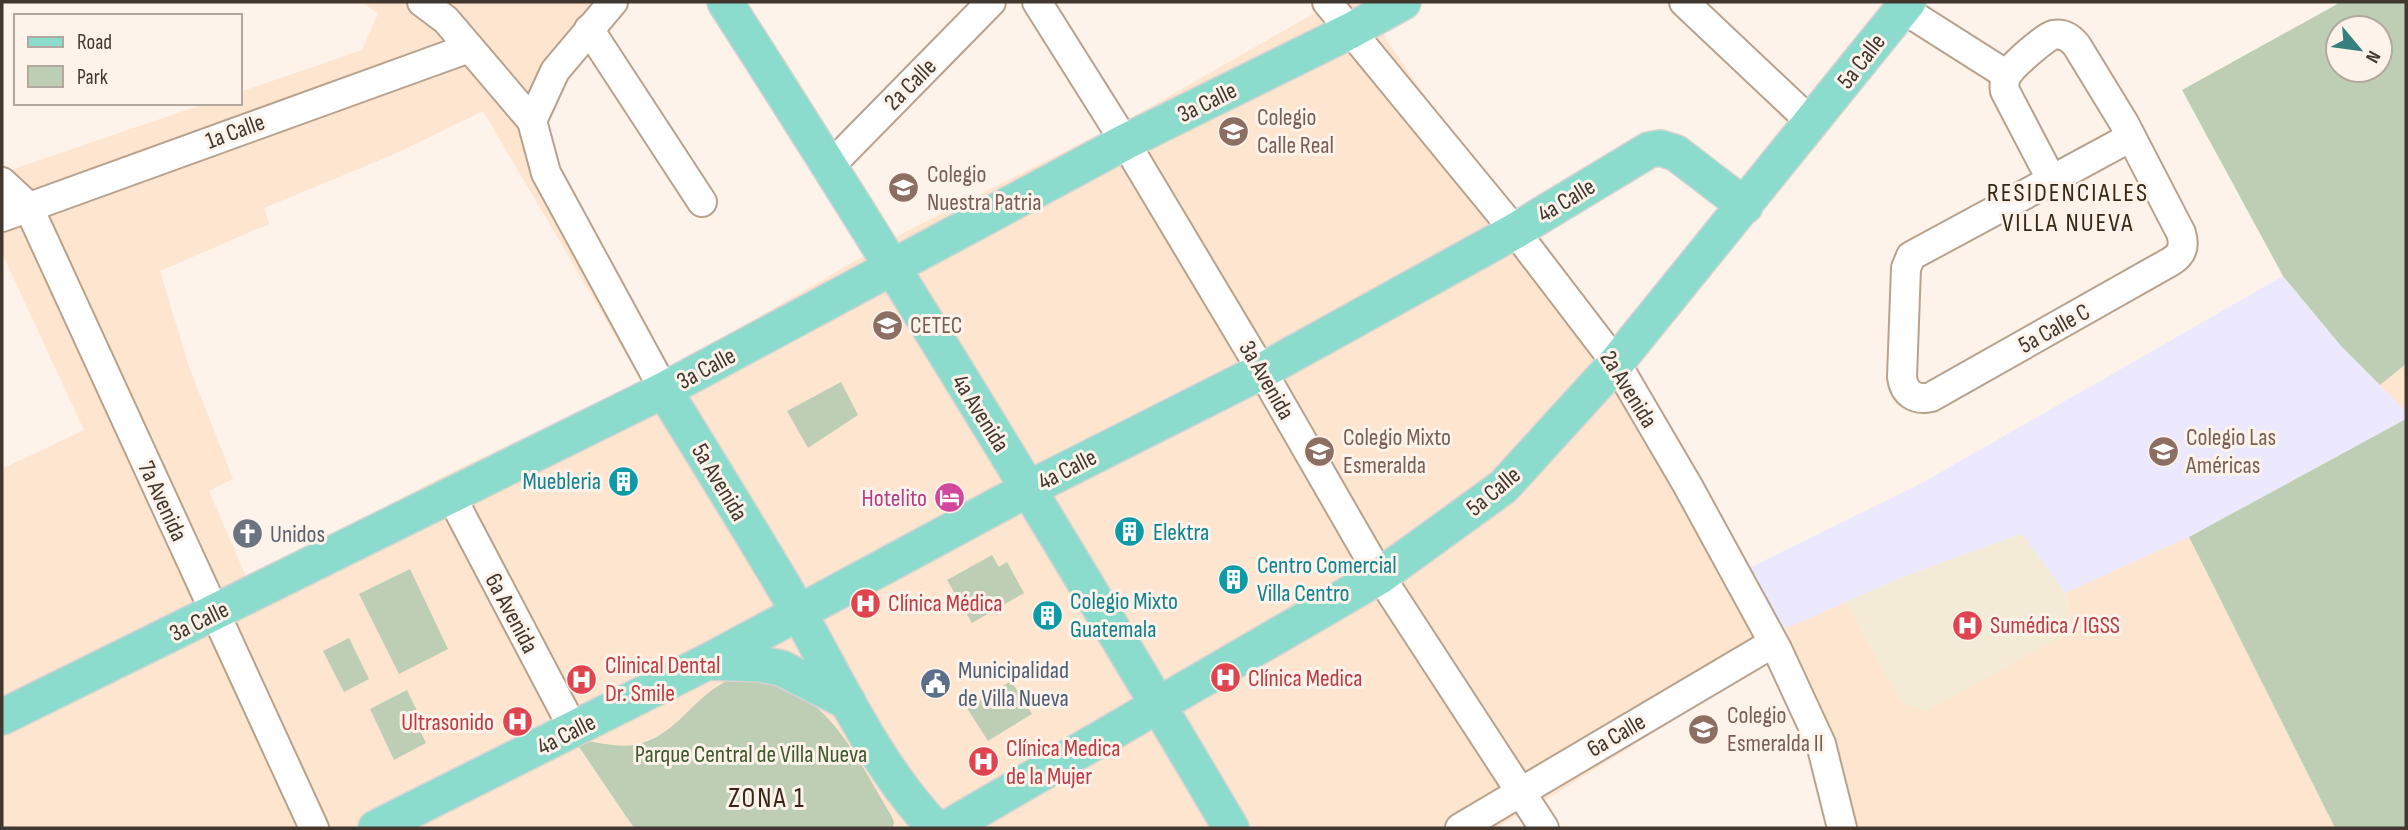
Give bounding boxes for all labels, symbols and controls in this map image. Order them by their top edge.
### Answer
legend [14,14,242,105]
north arrow [2324,14,2394,84]
street label: 5a Calle [1831,28,1892,95]
text: Road [77,30,112,55]
text: N [2360,46,2385,67]
street label: 2a Calle [878,52,943,117]
text: Park [77,65,108,90]
street label: 3a Calle [1173,76,1242,129]
place label: Colegio Calle Real [1257,103,1334,160]
street label: 1a Calle [202,107,269,155]
school or university icon: Colegio Calle Real [1217,114,1251,148]
place label: Colegio Nuestra Patria [927,160,1041,217]
school or university icon: Colegio Nuestra Patria [887,171,921,205]
street label: 4a Calle [1532,172,1600,229]
district label: RESIDENCIALES VILLA NUEVA [1987,178,2149,239]
street label: 5a Calle C [2013,297,2095,360]
school or university icon: CETEC [870,308,904,342]
place label: CETEC [910,311,963,340]
street label: 3a Avenida [1233,336,1301,425]
street label: 3a Calle [672,341,740,396]
street label: 2a Avenida [1594,345,1664,433]
street label: 4a Avenida [946,369,1016,457]
place label: Colegio Mixto Esmeralda [1343,423,1451,480]
place label: Colegio Las Américas [2185,423,2276,480]
school or university icon: Colegio Mixto Esmeralda [1303,434,1337,468]
school or university icon: Colegio Las Américas [2146,434,2180,468]
street label: 5a Avenida [685,438,754,526]
street label: 4a Calle [1033,442,1101,496]
street label: 7a Avenida [131,457,194,546]
street label: 5a Calle [1460,460,1526,522]
building icon: Muebleria [607,464,641,498]
place label: Muebleria [522,467,601,496]
hotel icon: Hotelito [933,481,967,515]
place label: Hotelito [862,484,927,513]
building icon: Elektra [1113,515,1147,549]
church icon: Unidos [230,517,264,551]
place label: Elektra [1153,518,1209,547]
place label: Unidos [270,520,325,549]
place label: Centro Comercial Villa Centro [1257,551,1397,608]
building icon: Centro Comercial Villa Centro [1217,562,1251,596]
street label: 6a Avenida [479,568,545,658]
hospital icon: Clínica Médica [848,586,882,620]
place label: Colegio Mixto Guatemala [1070,587,1178,644]
place label: Clínica Médica [888,589,1003,618]
street label: 3a Calle [165,595,234,648]
building icon: Colegio Mixto Guatemala [1030,598,1064,632]
hospital icon: Sumédica / IGSS [1950,608,1984,642]
place label: Sumédica / IGSS [1990,611,2120,640]
place label: Clinical Dental Dr. Smile [605,651,720,708]
place label: Municipalidad de Villa Nueva [958,656,1069,713]
hospital icon: Clínica Medica [1208,661,1242,695]
hospital icon: Clinical Dental Dr. Smile [565,662,599,696]
place label: Clínica Medica [1248,664,1363,693]
public building icon: Municipalidad de Villa Nueva [918,667,952,701]
place label: Colegio Esmeralda II [1727,701,1824,758]
hospital icon: Ultrasonido [500,705,534,739]
street label: 4a Calle [532,707,600,761]
street label: 6a Calle [1582,707,1651,764]
place label: Ultrasonido [401,708,494,737]
school or university icon: Colegio Esmeralda II [1687,712,1721,746]
place label: Clínica Medica de la Mujer [1006,734,1121,791]
park label: Parque Central de Villa Nueva [635,740,867,769]
hospital icon: Clínica Medica de la Mujer [966,745,1000,779]
district label: ZONA 1 [728,782,806,815]

